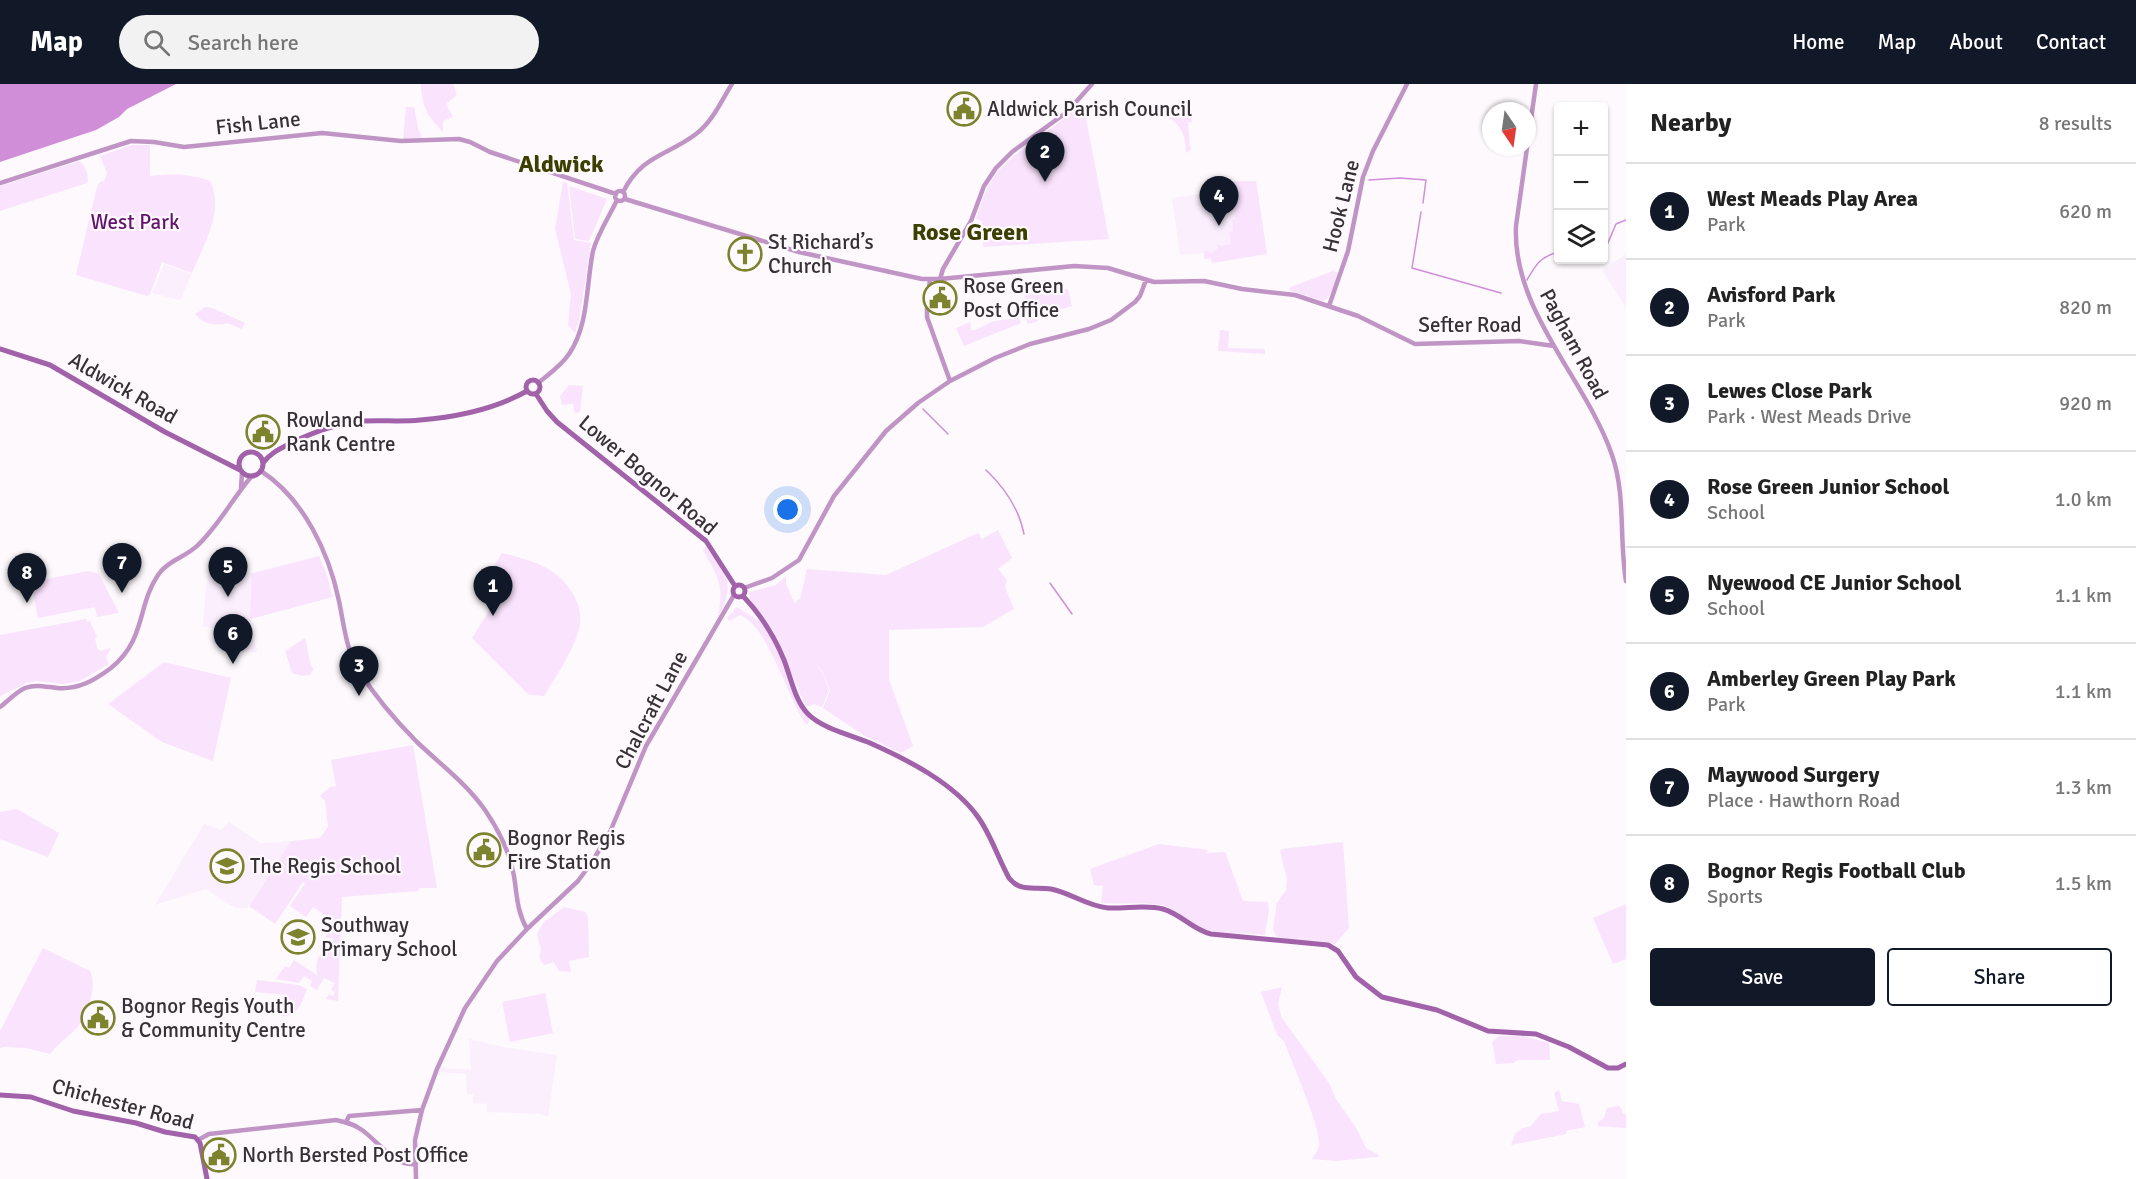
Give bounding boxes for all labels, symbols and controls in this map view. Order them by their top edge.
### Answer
search box [119,15,539,69]
text: Map [30,25,83,59]
icon: search [140,26,173,59]
text: Search here [188,29,299,56]
text: Home [1792,29,1845,55]
text: Map [1878,29,1916,55]
text: About [1949,29,2003,55]
text: Contact [2036,29,2106,55]
public building icon: Aldwick Parish Council [946,91,982,127]
place label: Aldwick Parish Council [987,96,1192,122]
north arrow [1482,102,1536,156]
map controls [1554,102,1608,264]
button: + [1554,102,1608,156]
street label: Fish Lane [214,106,302,140]
text: Nearby [1650,107,1731,139]
text: 8 results [2039,111,2112,136]
pin: 2 [1026,132,1064,182]
district label: Aldwick [518,149,604,179]
button: − [1554,156,1608,210]
street label: Hook Lane [1317,157,1365,255]
pin: 4 [1200,176,1238,226]
text: West Meads Play Area [1707,185,1918,212]
text: 1 [1664,199,1675,224]
text: 620 m [2059,199,2112,224]
park label: West Park [90,209,180,235]
button: layers [1554,210,1608,264]
text: Park [1707,212,1745,237]
district label: Rose Green [912,217,1028,247]
place label: St Richard’s Church [768,229,874,279]
church icon: St Richard’s Church [727,236,763,272]
place label: Rose Green Post Office [963,273,1064,323]
public building icon: Rose Green Post Office [922,280,958,316]
text: Avisford Park [1707,281,1836,308]
street label: Pagham Road [1534,284,1614,404]
text: 2 [1664,295,1675,320]
text: 820 m [2059,295,2112,320]
text: Park [1707,308,1745,333]
street label: Sefter Road [1418,312,1522,338]
street label: Aldwick Road [64,347,182,429]
text: Lewes Close Park [1707,377,1872,404]
text: 3 [1664,391,1675,416]
text: 920 m [2059,391,2112,416]
text: Park · West Meads Drive [1707,404,1911,429]
place label: Rowland Rank Centre [286,407,395,457]
street label: Lower Bognor Road [573,409,723,541]
public building icon: Rowland Rank Centre [245,414,281,450]
text: Rose Green Junior School [1707,473,1949,500]
text: 4 [1664,487,1675,512]
text: 1.0 km [2055,487,2112,512]
your location [773,495,802,524]
text: School [1707,500,1765,525]
pin: 7 [102,544,142,593]
pin: 5 [208,548,248,597]
pin: 8 [8,554,46,603]
pin: 1 [474,566,512,616]
text: Nyewood CE Junior School [1707,569,1961,596]
text: 5 [1664,583,1675,608]
text: 1.1 km [2055,583,2112,608]
text: School [1707,596,1765,621]
pin: 6 [214,614,252,664]
pin: 3 [340,646,378,696]
street label: Chalcraft Lane [609,646,693,774]
text: Amberley Green Play Park [1707,665,1956,692]
text: 6 [1664,679,1675,704]
text: 1.1 km [2055,679,2112,704]
text: Park [1707,692,1745,717]
text: Maywood Surgery [1707,761,1879,788]
text: 7 [1664,775,1675,800]
text: 1.3 km [2055,775,2112,800]
text: Place · Hawthorn Road [1707,788,1900,813]
place label: Bognor Regis Fire Station [507,825,625,875]
public building icon: Bognor Regis Fire Station [466,832,502,868]
school or university icon: The Regis School [209,848,245,884]
place label: The Regis School [250,853,401,879]
text: Bognor Regis Football Club [1707,857,1965,884]
text: 8 [1664,871,1675,896]
text: 1.5 km [2055,871,2112,896]
text: Sports [1707,884,1763,909]
place label: Southway Primary School [321,912,457,962]
school or university icon: Southway Primary School [280,919,316,955]
button: Save [1650,948,1875,1006]
button: Share [1887,948,2112,1006]
place label: Bognor Regis Youth & Community Centre [121,993,306,1043]
public building icon: Bognor Regis Youth & Community Centre [80,1000,116,1036]
street label: Chichester Road [49,1073,197,1135]
public building icon: North Bersted Post Office [201,1137,237,1173]
place label: North Bersted Post Office [242,1142,469,1168]

